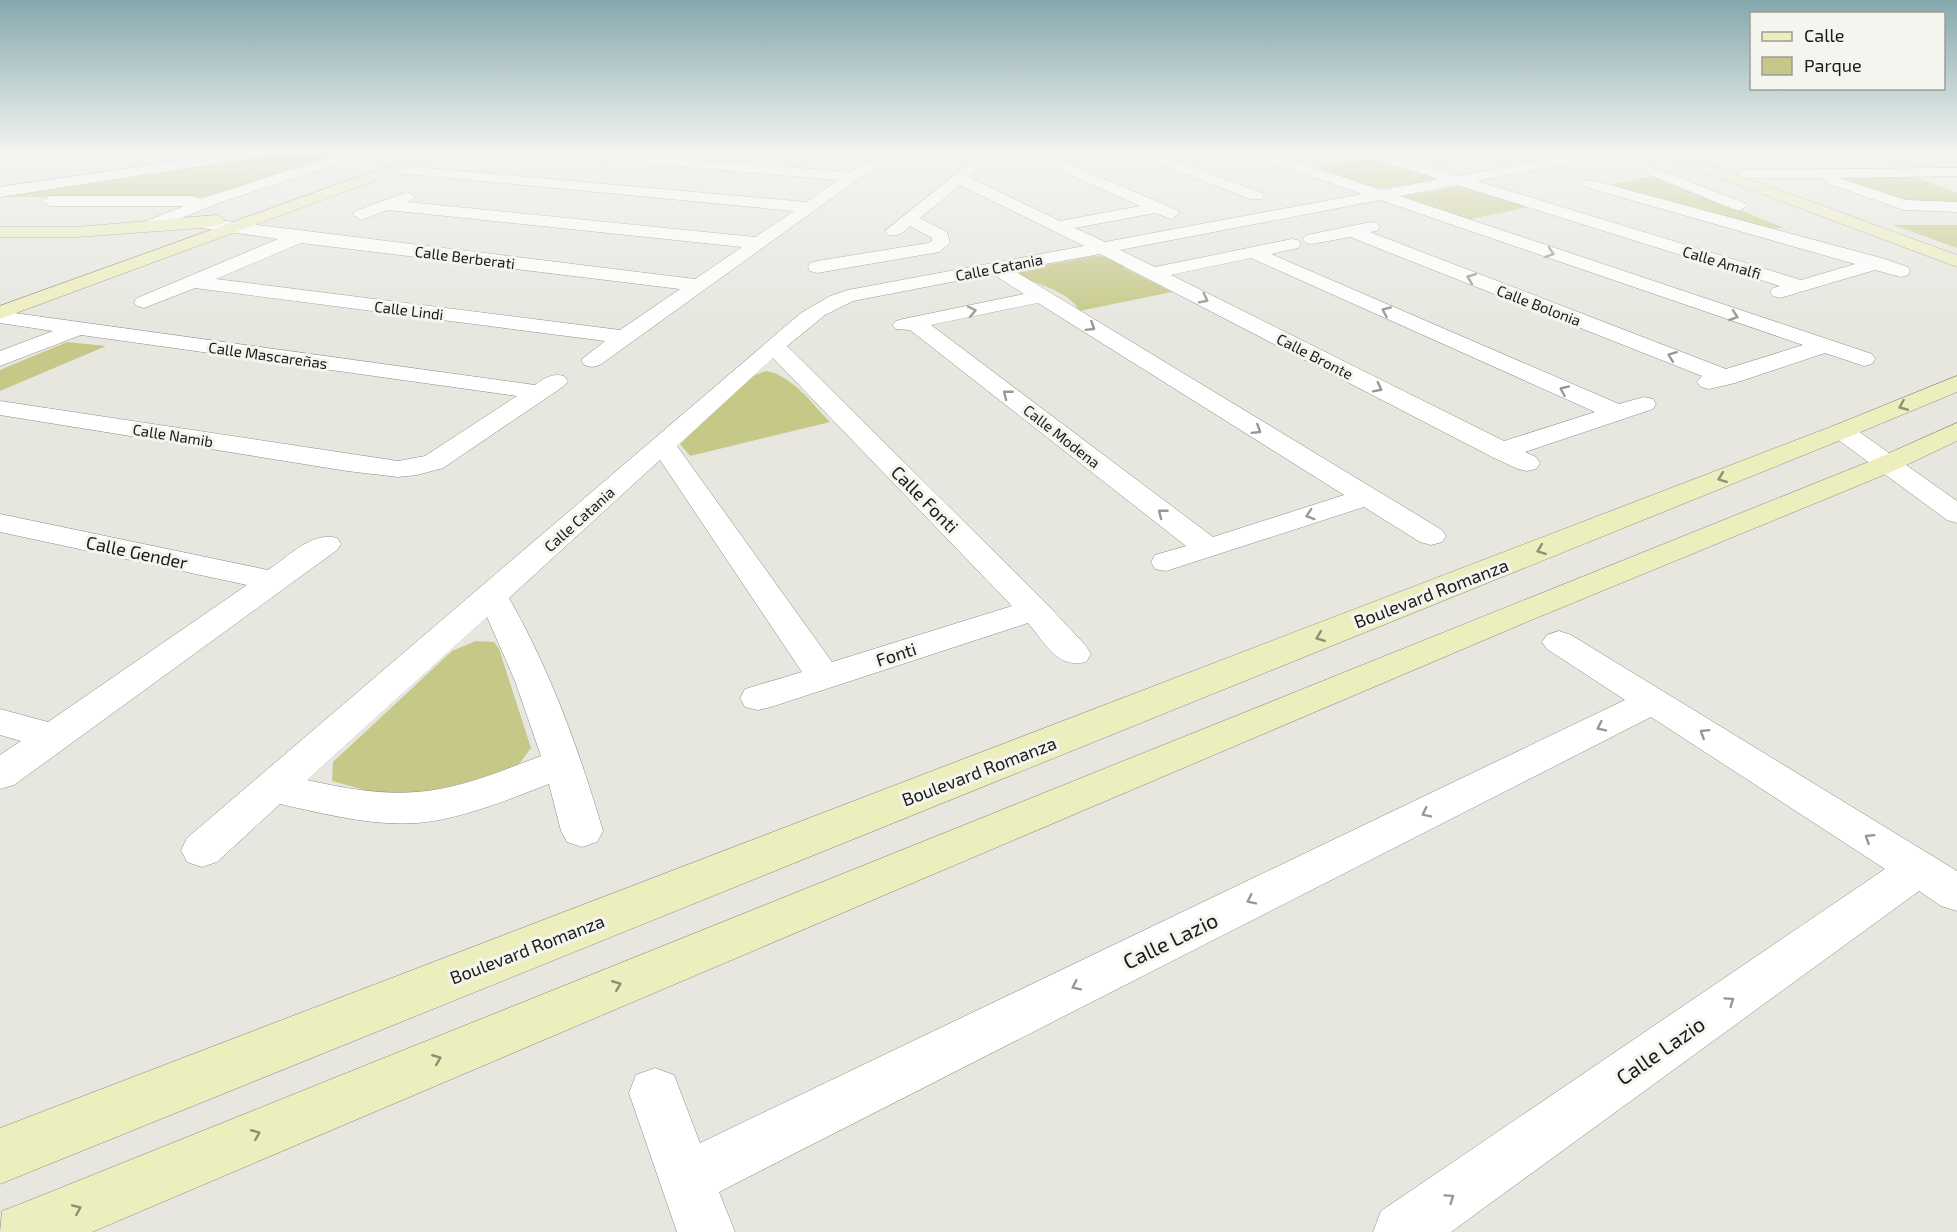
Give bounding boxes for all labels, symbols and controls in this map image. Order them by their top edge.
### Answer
legend [1750,12,1945,90]
text: Calle [1804,24,1845,46]
text: Parque [1804,54,1862,76]
street label: Calle Berberati [414,242,516,272]
street label: Calle Amalfi [1681,242,1763,282]
one-way arrow [1544,246,1555,258]
street label: Calle Catania [954,250,1044,284]
one-way arrow [1466,273,1477,285]
street label: Calle Bolonia [1494,281,1584,329]
one-way arrow [1198,292,1208,303]
street label: Calle Lindi [373,297,445,323]
one-way arrow [967,305,977,318]
one-way arrow [1381,306,1392,318]
one-way arrow [1728,308,1739,321]
one-way arrow [1085,320,1096,331]
street label: Calle Bronte [1274,329,1356,383]
street label: Calle Mascareñas [207,338,329,372]
one-way arrow [1667,351,1678,364]
one-way arrow [1371,381,1382,392]
one-way arrow [1560,385,1571,397]
one-way arrow [1003,390,1014,401]
one-way arrow [1898,399,1909,411]
street label: Calle Modena [1020,400,1104,472]
street label: Calle Namib [131,420,215,450]
one-way arrow [1251,423,1261,435]
street label: Calle Fonti [887,461,963,537]
one-way arrow [1717,471,1728,483]
street label: Calle Catania [540,483,618,555]
one-way arrow [1305,508,1316,521]
one-way arrow [1157,509,1168,520]
street label: Calle Gender [84,531,190,573]
one-way arrow [1536,543,1547,555]
street label: Boulevard Romanza [1351,553,1511,633]
one-way arrow [1315,629,1326,642]
street label: Fonti [873,637,919,671]
one-way arrow [1596,720,1607,731]
one-way arrow [1700,729,1710,741]
street label: Boulevard Romanza [899,731,1059,811]
one-way arrow [1421,806,1432,818]
one-way arrow [1865,833,1875,845]
one-way arrow [1246,892,1257,904]
street label: Calle Lazio [1119,906,1221,974]
street label: Boulevard Romanza [447,909,607,989]
one-way arrow [1072,979,1083,991]
one-way arrow [611,980,622,992]
one-way arrow [1723,997,1734,1008]
street label: Calle Lazio [1611,1010,1709,1090]
one-way arrow [430,1054,441,1066]
one-way arrow [250,1129,261,1141]
one-way arrow [1444,1194,1455,1205]
one-way arrow [70,1204,81,1216]

